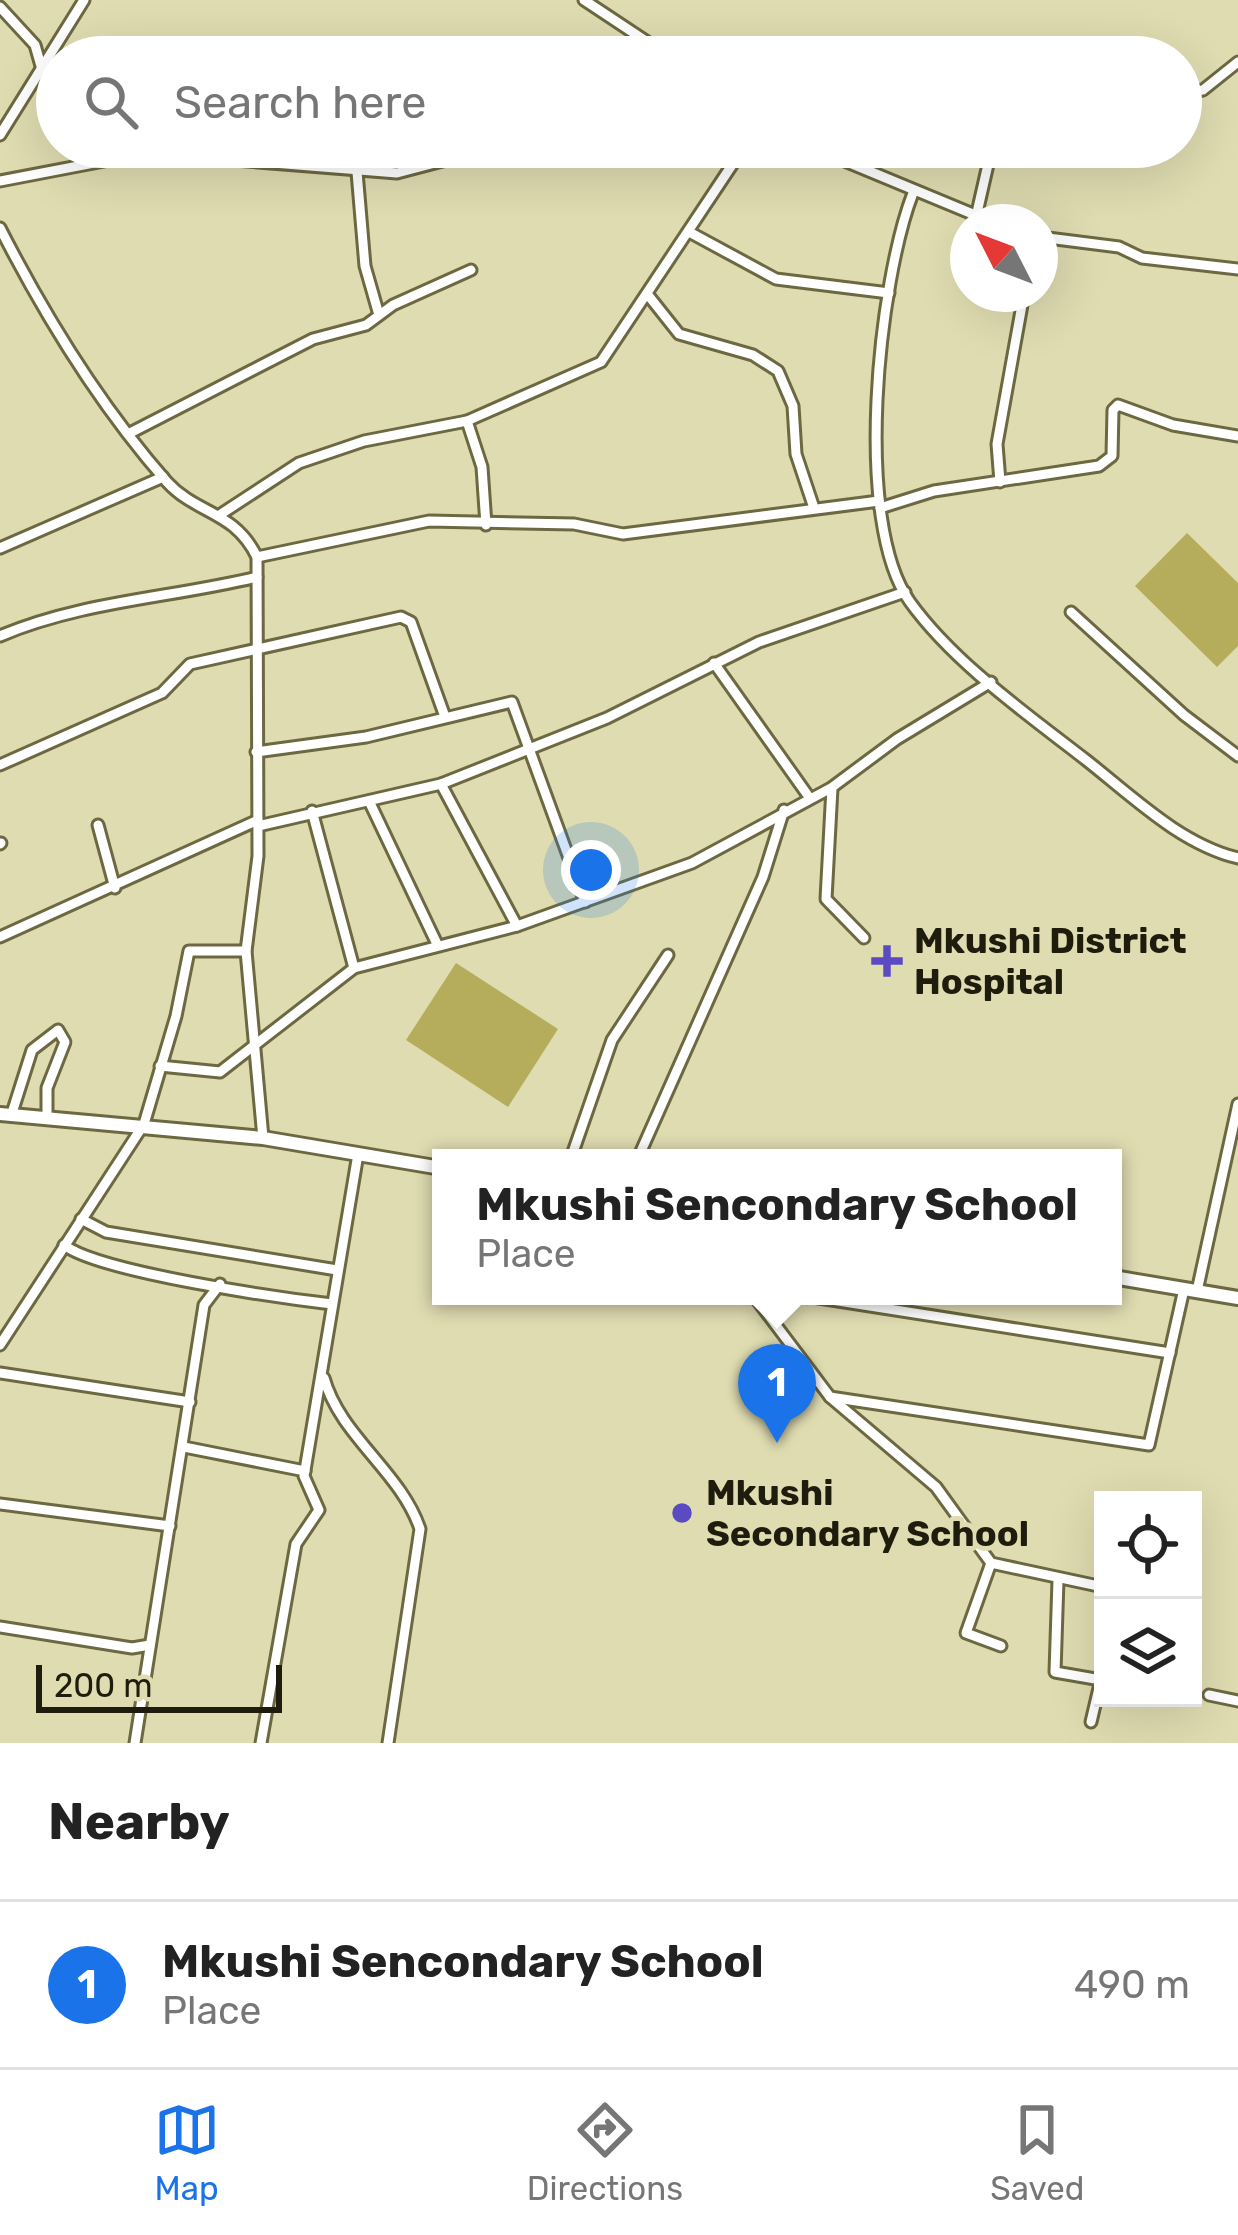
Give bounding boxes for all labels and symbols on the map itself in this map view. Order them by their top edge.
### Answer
north arrow [950,204,1058,312]
your location [561,840,621,900]
place label: Mkushi District Hospital [914,919,1187,1003]
marker: Mkushi District Hospital [871,945,903,977]
pin: 1 [738,1344,816,1443]
place label: Mkushi Secondary School [706,1471,1029,1555]
marker: Mkushi Secondary School [669,1500,695,1526]
scale bar [36,1659,282,1712]

